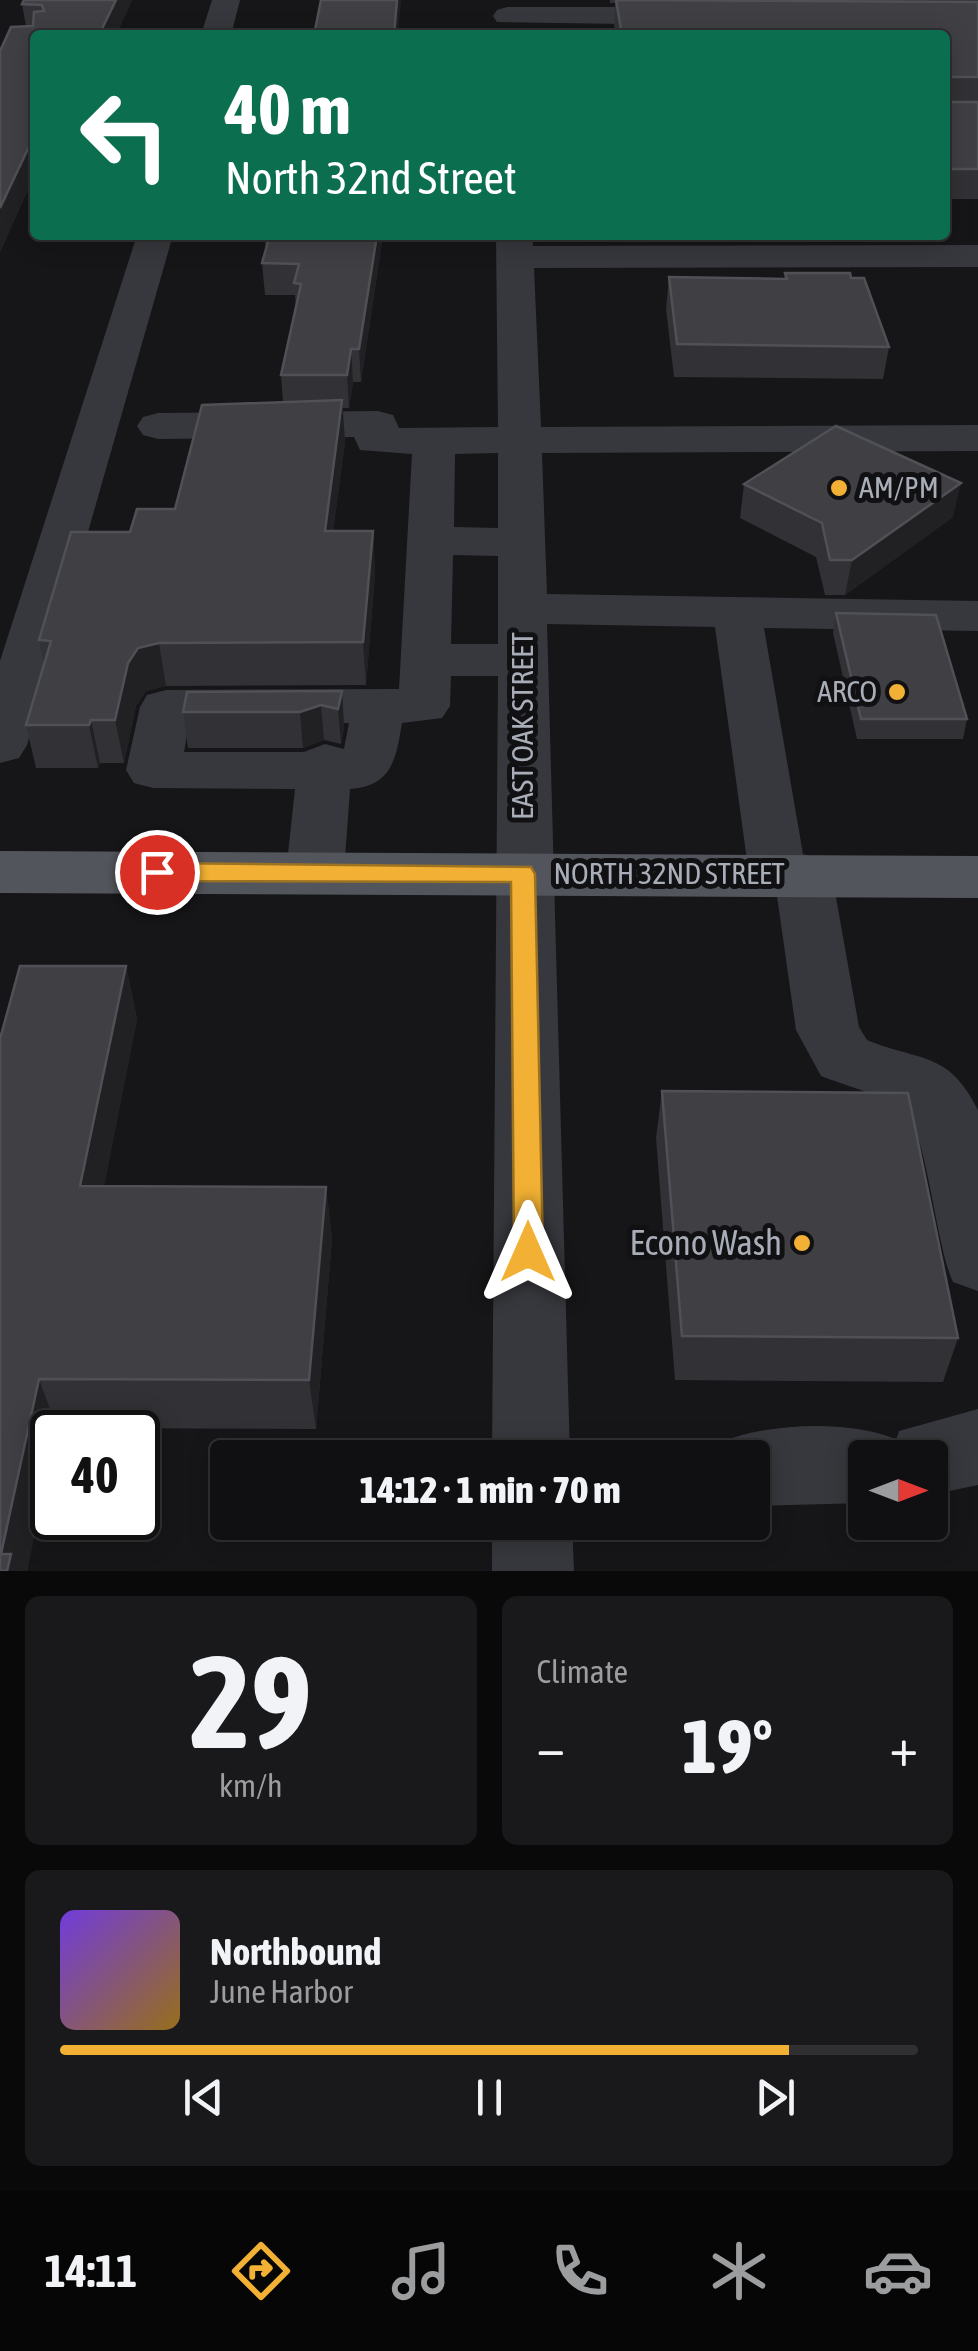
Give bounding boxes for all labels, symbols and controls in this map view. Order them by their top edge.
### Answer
text: 40 m [225,69,351,149]
icon: left [60,70,190,200]
text: North 32nd Street [225,152,517,204]
place label: AM/PM [859,470,939,504]
marker: AM/PM [828,477,850,499]
street label: EAST OAK STREET [505,632,539,820]
place label: ARCO [817,674,877,708]
marker: ARCO [886,681,908,703]
pin [115,830,200,915]
icon: arrive [130,845,185,900]
street label: NORTH 32ND STREET [553,856,785,890]
position arrow [476,1200,580,1304]
place label: Econo Wash [630,1222,782,1262]
marker: Econo Wash [791,1232,813,1254]
speed limit sign: 40 [30,1410,160,1540]
north arrow [848,1440,948,1540]
map controls [848,1440,948,1540]
text: 14:12 · 1 min · 70 m [359,1468,621,1511]
text: 29 [190,1627,312,1776]
text: Climate [537,1653,628,1690]
text: 19° [682,1703,773,1789]
text: − [537,1715,565,1778]
text: + [889,1715,918,1778]
text: km/h [219,1767,282,1804]
text: Northbound [210,1930,381,1973]
text: June Harbor [210,1973,353,2010]
icon: previous [176,2070,231,2125]
icon: pause [462,2070,517,2125]
icon: next [748,2070,803,2125]
icon: directions [226,2236,296,2306]
icon: music [386,2236,456,2306]
icon: phone [545,2236,615,2306]
icon: climate [704,2236,774,2306]
icon: car [863,2236,933,2306]
text: 14:11 [45,2245,137,2297]

